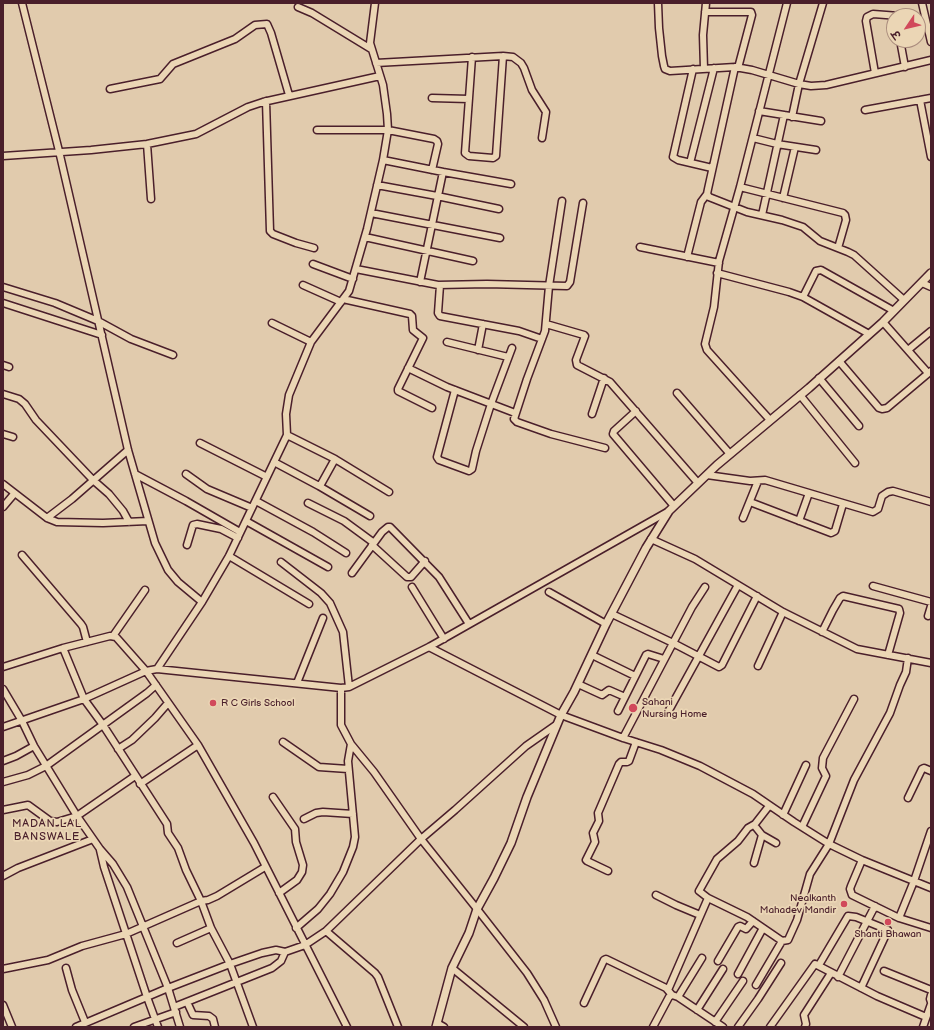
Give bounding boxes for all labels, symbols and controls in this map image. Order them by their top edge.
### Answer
north arrow [886,8,926,48]
text: उ [889,28,904,41]
place label: Sahani Nursing Home [642,696,707,720]
place label: R C Girls School [221,697,294,709]
marker: R C Girls School [208,698,218,708]
marker: Sahani Nursing Home [627,702,639,714]
district label: MADAN LAL BANSWALE [12,817,82,843]
place label: Nealkanth Mahadev Mandir [760,892,836,916]
marker: Nealkanth Mahadev Mandir [839,899,849,909]
marker: Shanti Bhawan [883,917,893,927]
place label: Shanti Bhawan [855,928,921,940]

